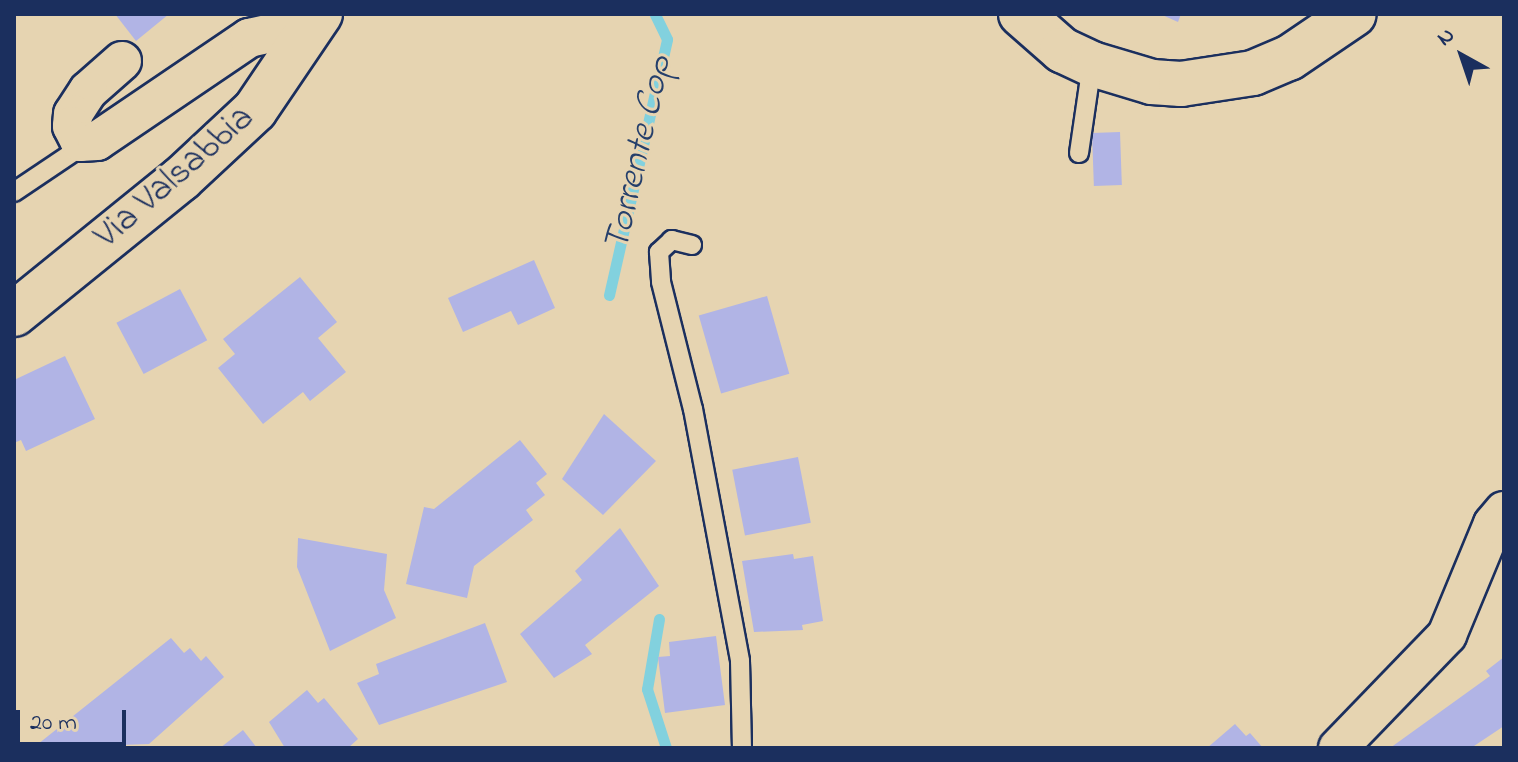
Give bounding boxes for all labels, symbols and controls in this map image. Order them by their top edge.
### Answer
north arrow [1422,16,1502,96]
text: N [1431,21,1463,55]
water label: Torrente Cop [595,51,685,257]
street label: Via Valsabbia [87,97,263,259]
scale bar [20,694,130,744]
text: 20 m [30,706,77,741]

